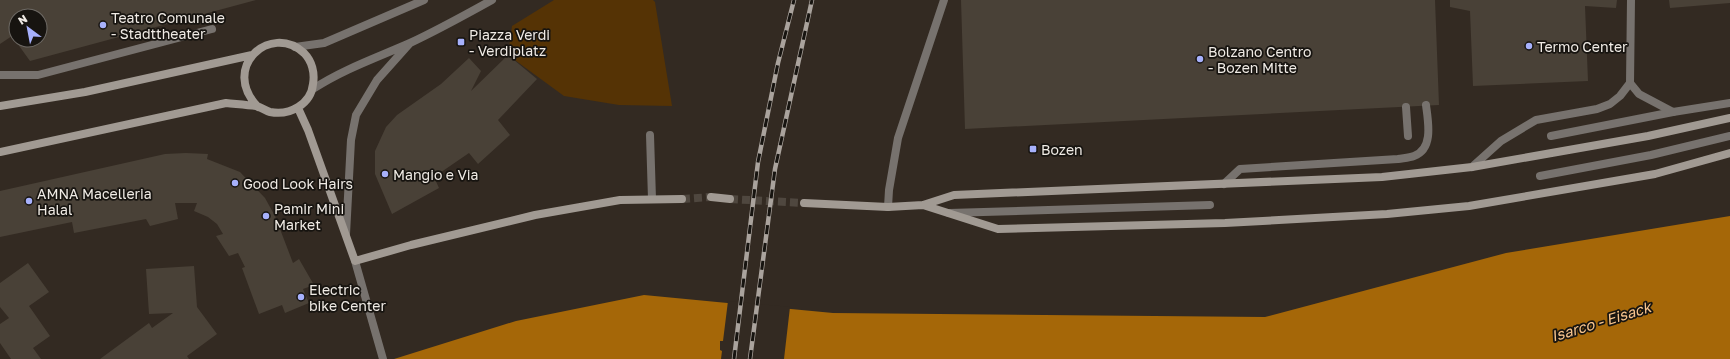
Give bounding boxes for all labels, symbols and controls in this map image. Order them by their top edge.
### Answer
north arrow [8,8,48,48]
place label: Teatro Comunale - Stadttheater [111,9,225,42]
text: N [15,11,29,27]
marker: Teatro Comunale - Stadttheater [98,20,108,30]
place label: Piazza Verdi - Verdiplatz [469,26,550,59]
marker: Piazza Verdi - Verdiplatz [456,37,466,47]
place label: Termo Center [1537,38,1628,55]
marker: Termo Center [1524,41,1534,51]
place label: Bolzano Centro - Bozen Mitte [1208,43,1311,76]
marker: Bolzano Centro - Bozen Mitte [1195,54,1205,64]
place label: Bozen [1041,141,1083,158]
marker: Bozen [1028,144,1038,154]
place label: Mangio e Via [393,166,478,183]
marker: Mangio e Via [380,169,390,179]
place label: Good Look Hairs [243,175,353,192]
marker: Good Look Hairs [230,178,240,188]
place label: AMNA Macelleria Halal [37,185,152,218]
marker: AMNA Macelleria Halal [24,196,34,206]
place label: Pamir Mini Market [274,200,344,233]
marker: Pamir Mini Market [261,211,271,221]
place label: Electric bike Center [309,281,386,314]
marker: Electric bike Center [296,292,306,302]
water label: Isarco - Eisack [1549,297,1655,345]

